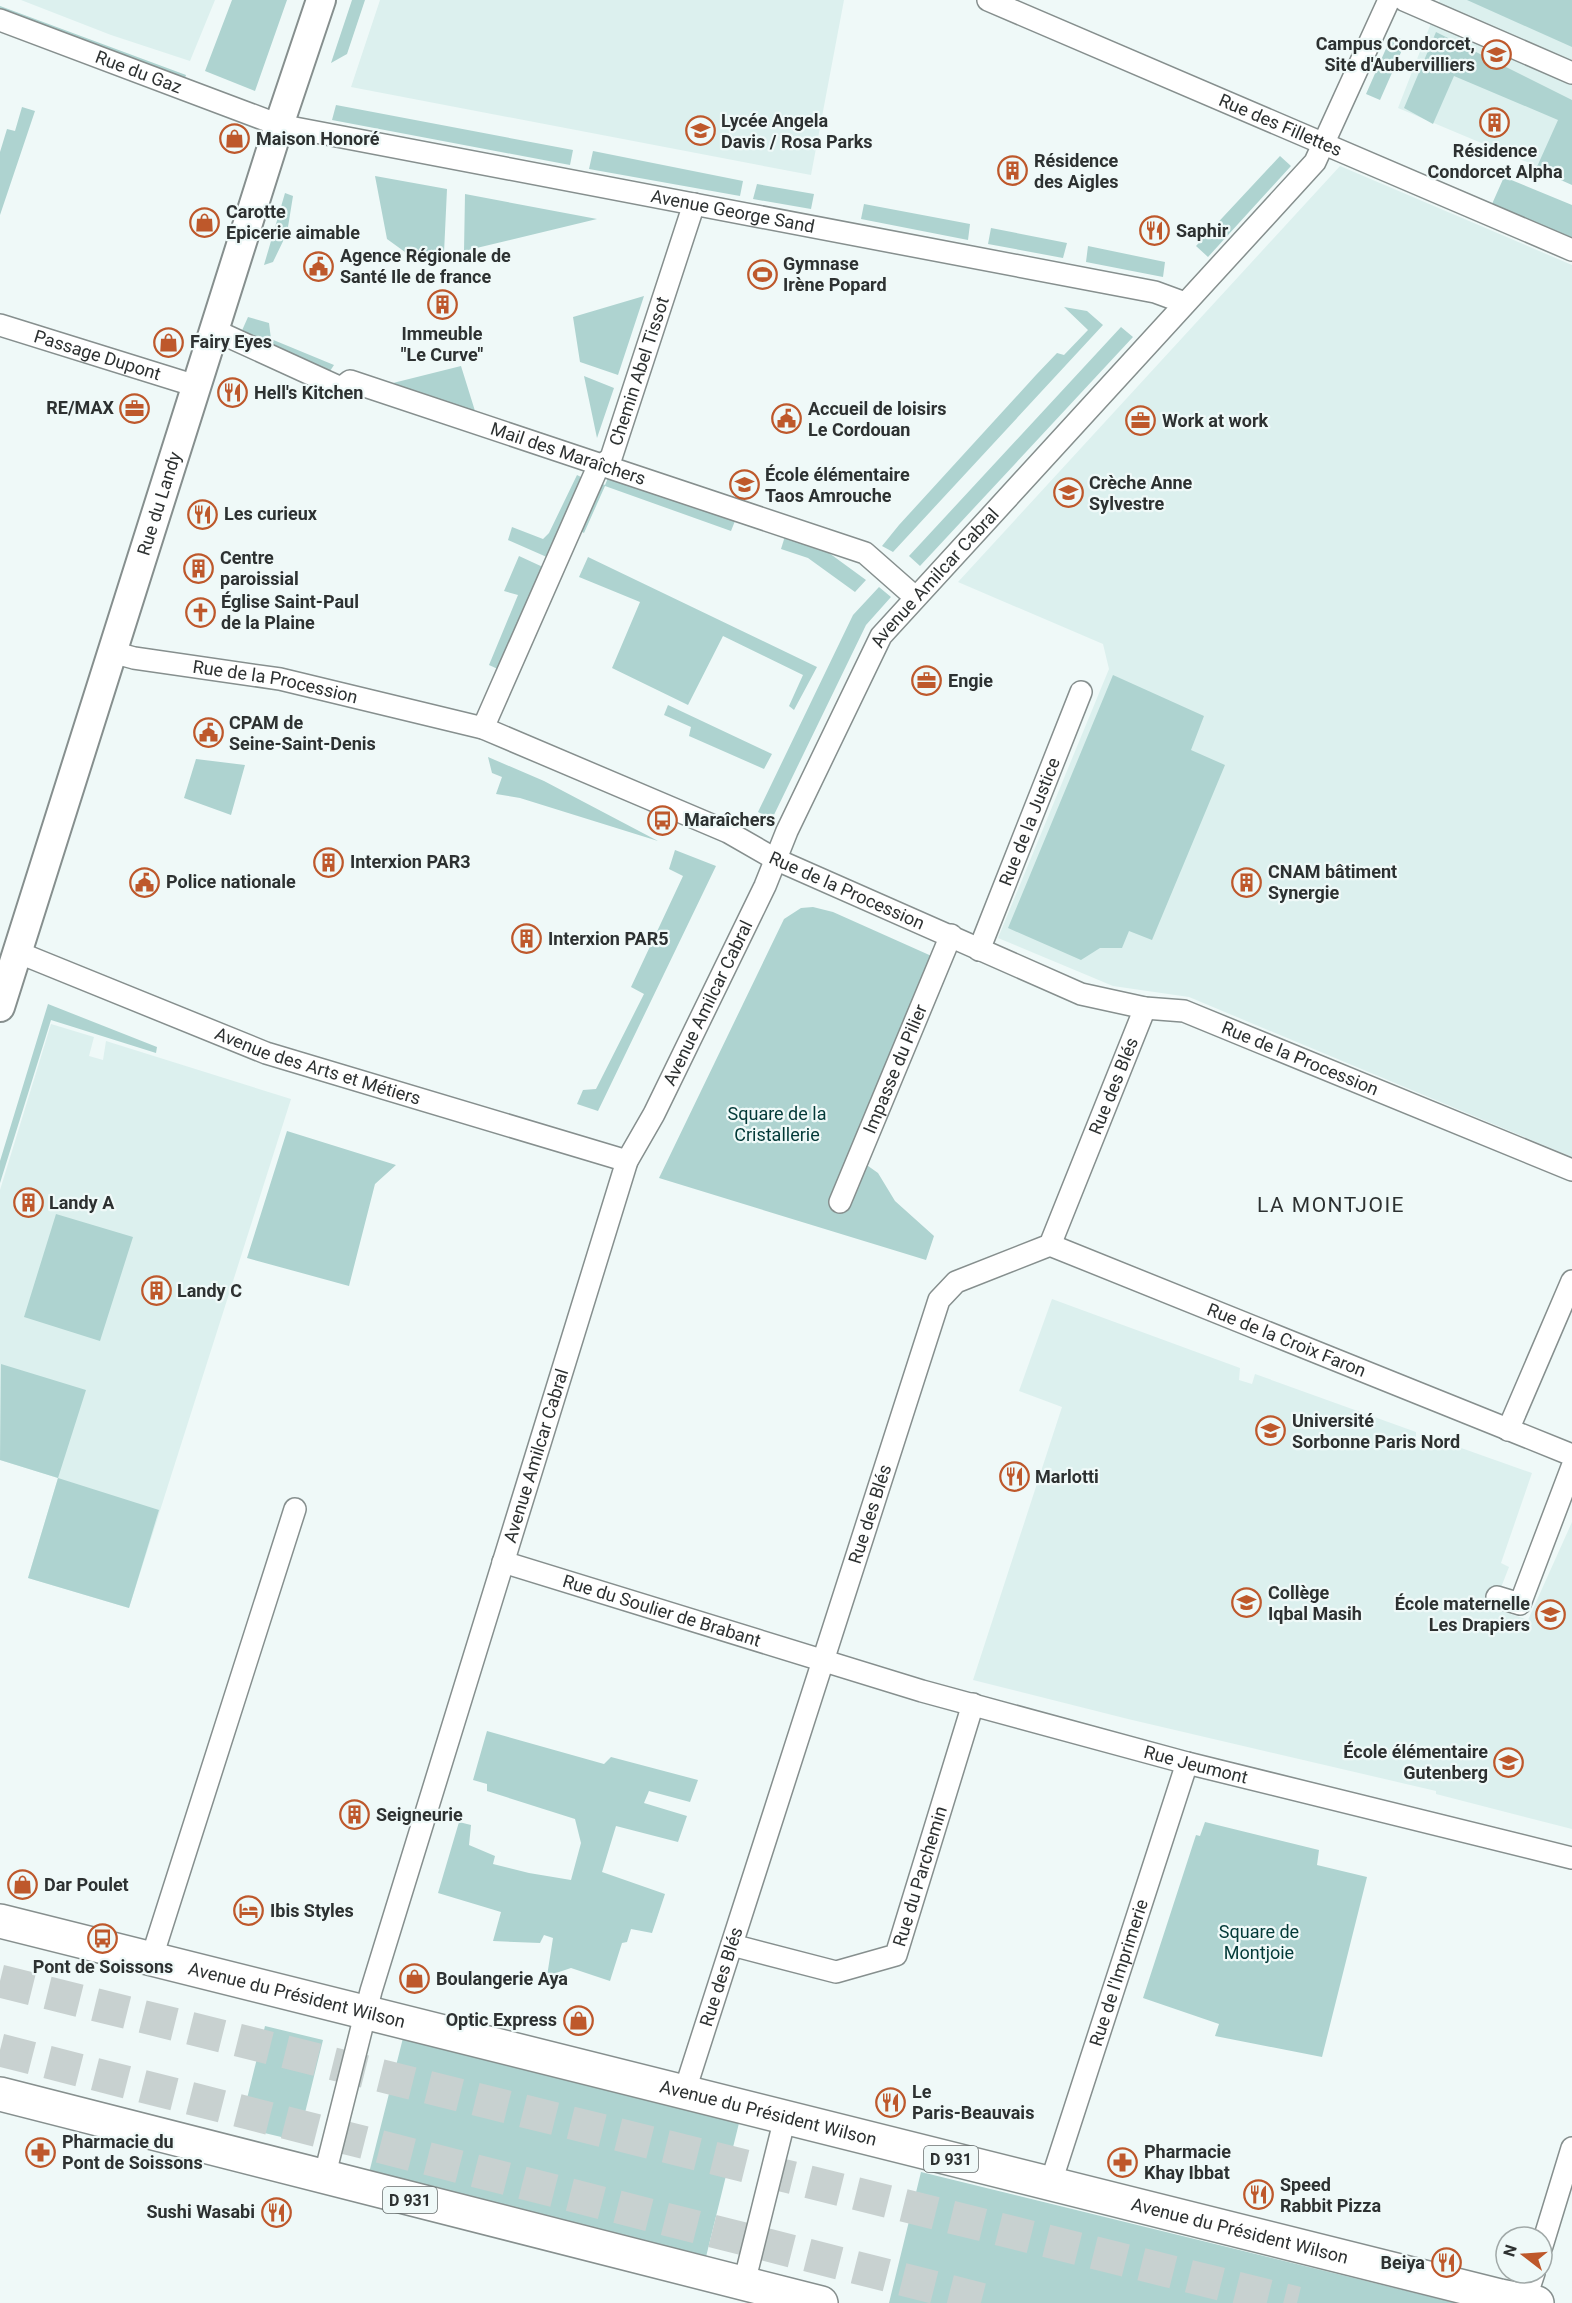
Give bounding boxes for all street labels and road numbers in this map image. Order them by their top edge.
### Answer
street label: Rue du Gaz [93,46,185,97]
street label: Rue des Fillettes [1216,89,1345,160]
street label: Avenue George Sand [649,185,816,237]
street label: Chemin Abel Tissot [605,294,673,448]
street label: Passage Dupont [32,325,164,384]
street label: Mail des Maraîchers [488,418,648,489]
street label: Rue du Landy [133,448,185,558]
street label: Avenue Amilcar Cabral [866,503,1003,651]
street label: Rue de la Procession [191,656,360,707]
street label: Rue de la Justice [994,754,1064,889]
street label: Rue de la Procession [766,847,928,934]
street label: Avenue Amilcar Cabral [658,917,757,1089]
street label: Impasse du Pilier [859,1001,931,1137]
street label: Rue de la Procession [1219,1017,1382,1100]
street label: Avenue des Arts et Métiers [212,1022,423,1109]
street label: Rue des Blés [1084,1034,1142,1138]
street label: Rue de la Croix Faron [1204,1298,1369,1381]
street label: Avenue Amilcar Cabral [499,1366,572,1545]
street label: Rue des Blés [844,1462,895,1566]
street label: Rue du Soulier de Brabant [560,1570,763,1651]
street label: Rue Jeumont [1142,1741,1250,1788]
street label: Rue du Parchemin [888,1804,951,1949]
street label: Rue de l'Imprimerie [1085,1896,1152,2049]
street label: Rue des Blés [695,1924,747,2029]
street label: Avenue du Président Wilson [186,1958,408,2032]
street label: Avenue du Président Wilson [658,2075,879,2150]
road number: D 931 [924,2146,978,2172]
road number: D 931 [383,2187,437,2213]
street label: Avenue du Président Wilson [1129,2193,1351,2268]

